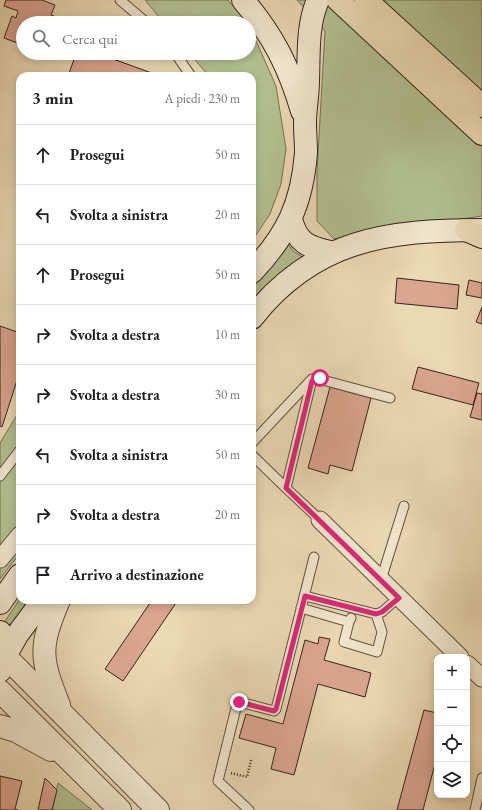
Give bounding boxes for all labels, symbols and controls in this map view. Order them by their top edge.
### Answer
search box [16,16,256,60]
icon: search [30,27,52,49]
text: Cerca qui [62,29,118,48]
text: 3 min [32,87,73,109]
text: A piedi · 230 m [165,90,240,107]
icon: ahead [32,144,54,166]
text: Prosegui [70,145,125,164]
text: 50 m [215,146,240,163]
icon: left [32,204,54,226]
text: Svolta a sinistra [70,205,168,224]
text: 20 m [215,206,240,223]
icon: ahead [32,264,54,286]
text: Prosegui [70,265,125,284]
text: 50 m [215,266,240,283]
icon: right [32,324,54,346]
text: Svolta a destra [70,325,160,344]
text: 10 m [215,326,240,343]
route start [311,369,329,387]
icon: right [32,384,54,406]
text: Svolta a destra [70,385,160,404]
text: 30 m [215,386,240,403]
icon: left [32,444,54,466]
text: Svolta a sinistra [70,445,168,464]
text: 50 m [215,446,240,463]
icon: right [32,504,54,526]
text: Svolta a destra [70,505,160,524]
text: 20 m [215,506,240,523]
icon: arrive [32,564,54,586]
text: Arrivo a destinazione [70,565,204,584]
map controls [434,654,470,798]
button: + [434,654,470,690]
button: − [434,690,470,726]
route end [230,693,248,711]
button: locate [434,726,470,762]
button: layers [434,762,470,798]

